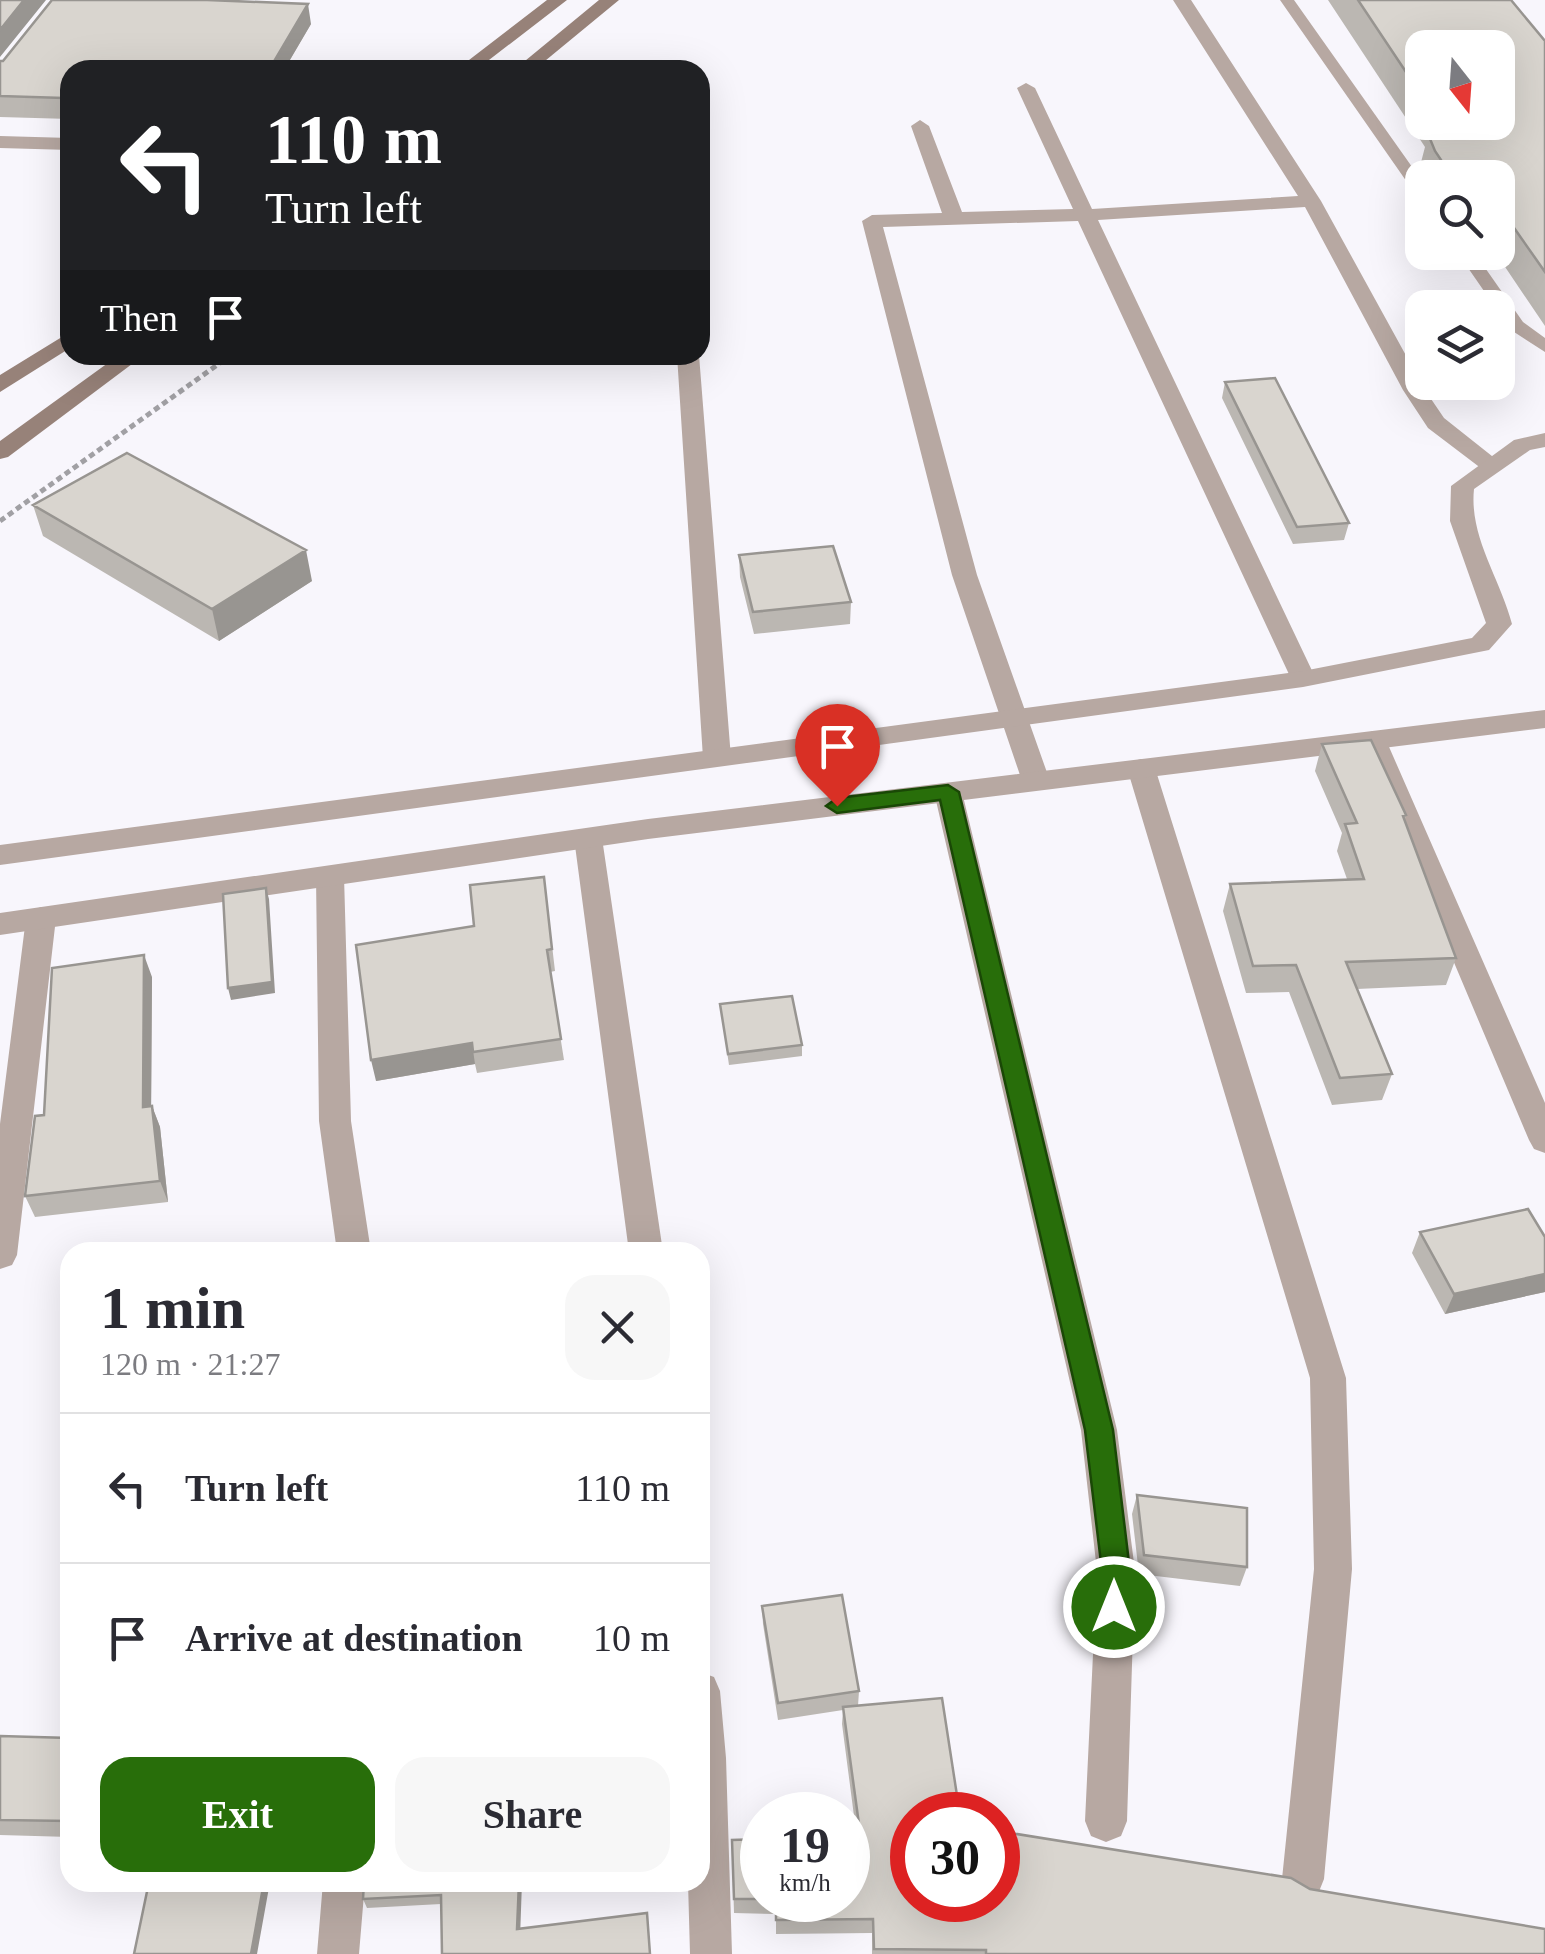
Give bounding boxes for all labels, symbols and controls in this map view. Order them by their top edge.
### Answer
north arrow [1405,30,1515,140]
map controls [1405,30,1515,400]
icon: left [100,100,230,230]
text: 110 m [265,101,442,178]
button: search [1405,160,1515,270]
text: Turn left [265,183,422,233]
icon: arrive [198,290,253,345]
button: layers [1405,290,1515,400]
text: Then [100,297,178,339]
pin [795,704,880,807]
icon: arrive [810,719,865,774]
text: 1 min [100,1275,245,1341]
button: close [565,1275,670,1380]
text: 120 m · 21:27 [100,1346,280,1382]
icon: left [100,1461,155,1516]
text: Turn left [185,1467,328,1509]
text: 110 m [575,1467,670,1509]
position arrow [1062,1555,1166,1659]
icon: arrive [100,1611,155,1666]
text: Arrive at destination [185,1617,523,1659]
text: 10 m [593,1617,670,1659]
button: Exit [100,1757,375,1872]
button: Share [395,1757,670,1872]
speed limit sign: 30 [890,1792,1020,1922]
text: 19 [780,1817,830,1873]
text: km/h [779,1869,831,1896]

